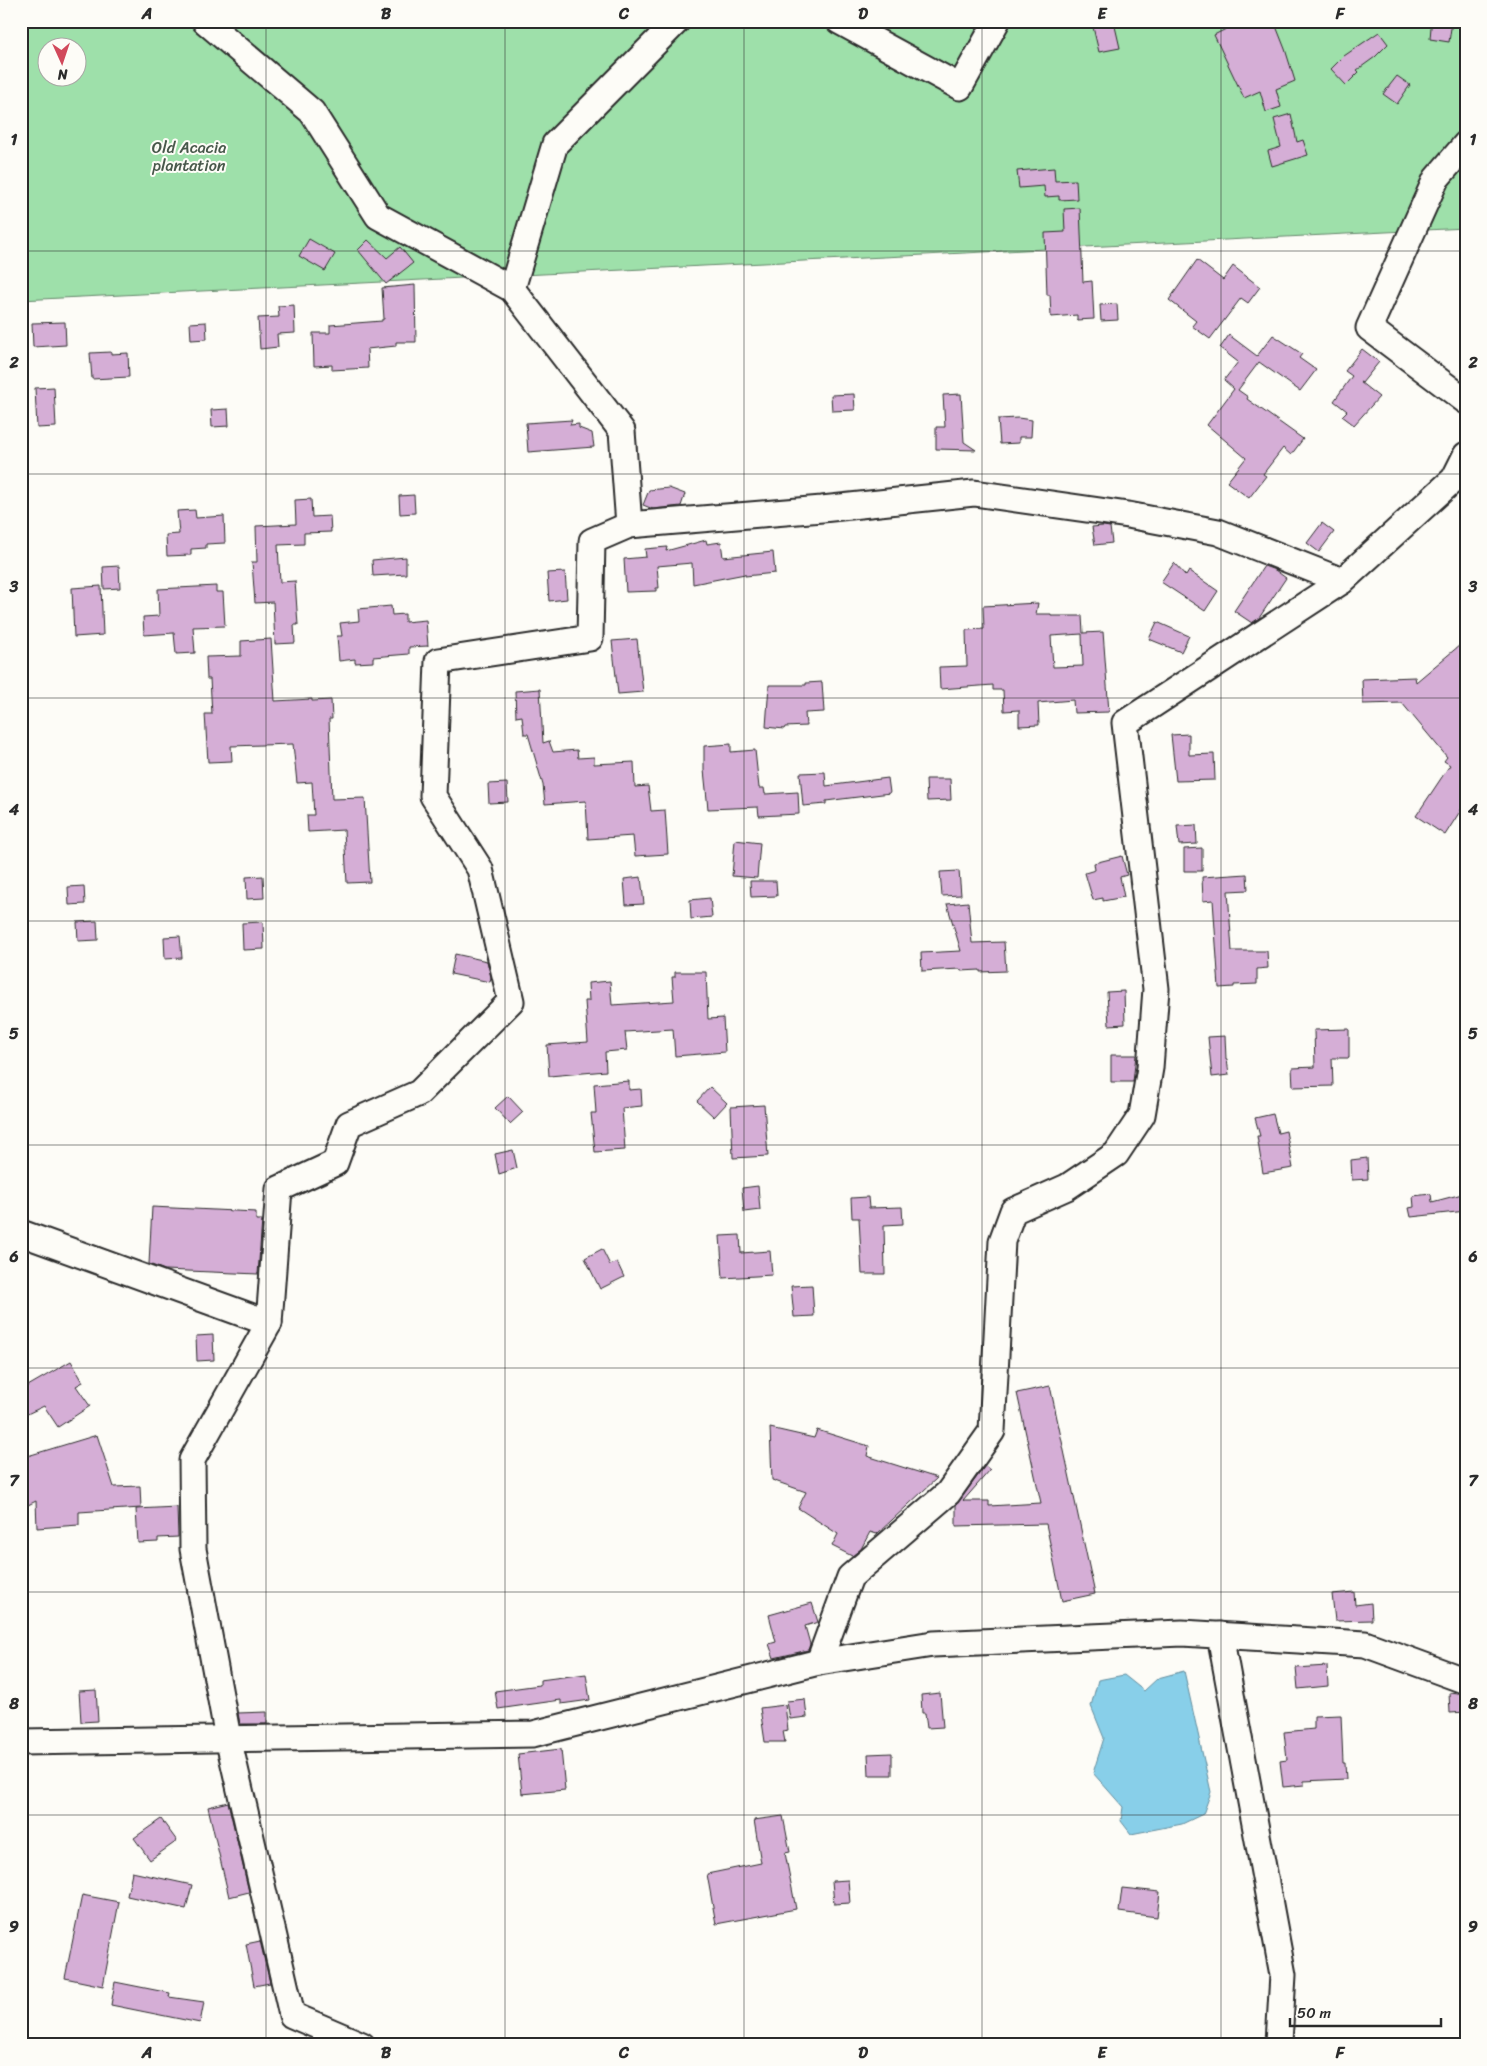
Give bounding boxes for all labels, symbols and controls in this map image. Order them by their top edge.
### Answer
text: A [141,0,152,28]
text: B [381,0,392,28]
text: C [618,0,630,28]
text: D [858,0,868,28]
text: E [1098,0,1108,28]
text: F [1335,0,1346,28]
north arrow [38,38,88,88]
text: N [57,62,69,87]
text: 1 [11,125,18,154]
text: 1 [1470,125,1477,154]
park label: Old Acacia plantation [152,133,226,180]
text: 2 [8,348,19,377]
text: 2 [1467,348,1478,377]
text: 3 [9,572,19,601]
text: 3 [1468,572,1478,601]
text: 4 [8,795,19,824]
text: 4 [1467,795,1478,824]
text: 5 [9,1019,19,1048]
text: 5 [1468,1019,1478,1048]
text: 6 [8,1242,19,1271]
text: 6 [1467,1242,1478,1271]
text: 7 [9,1466,20,1495]
text: 7 [1468,1466,1479,1495]
text: 8 [8,1689,19,1718]
text: 8 [1467,1689,1478,1718]
text: 9 [9,1912,19,1941]
text: 9 [1468,1912,1478,1941]
scale bar [1290,1996,1441,2028]
text: 50 m [1297,2000,1332,2026]
text: A [141,2038,152,2066]
text: B [381,2038,392,2066]
text: C [618,2038,630,2066]
text: D [858,2038,868,2066]
text: E [1098,2038,1108,2066]
text: F [1335,2038,1346,2066]

